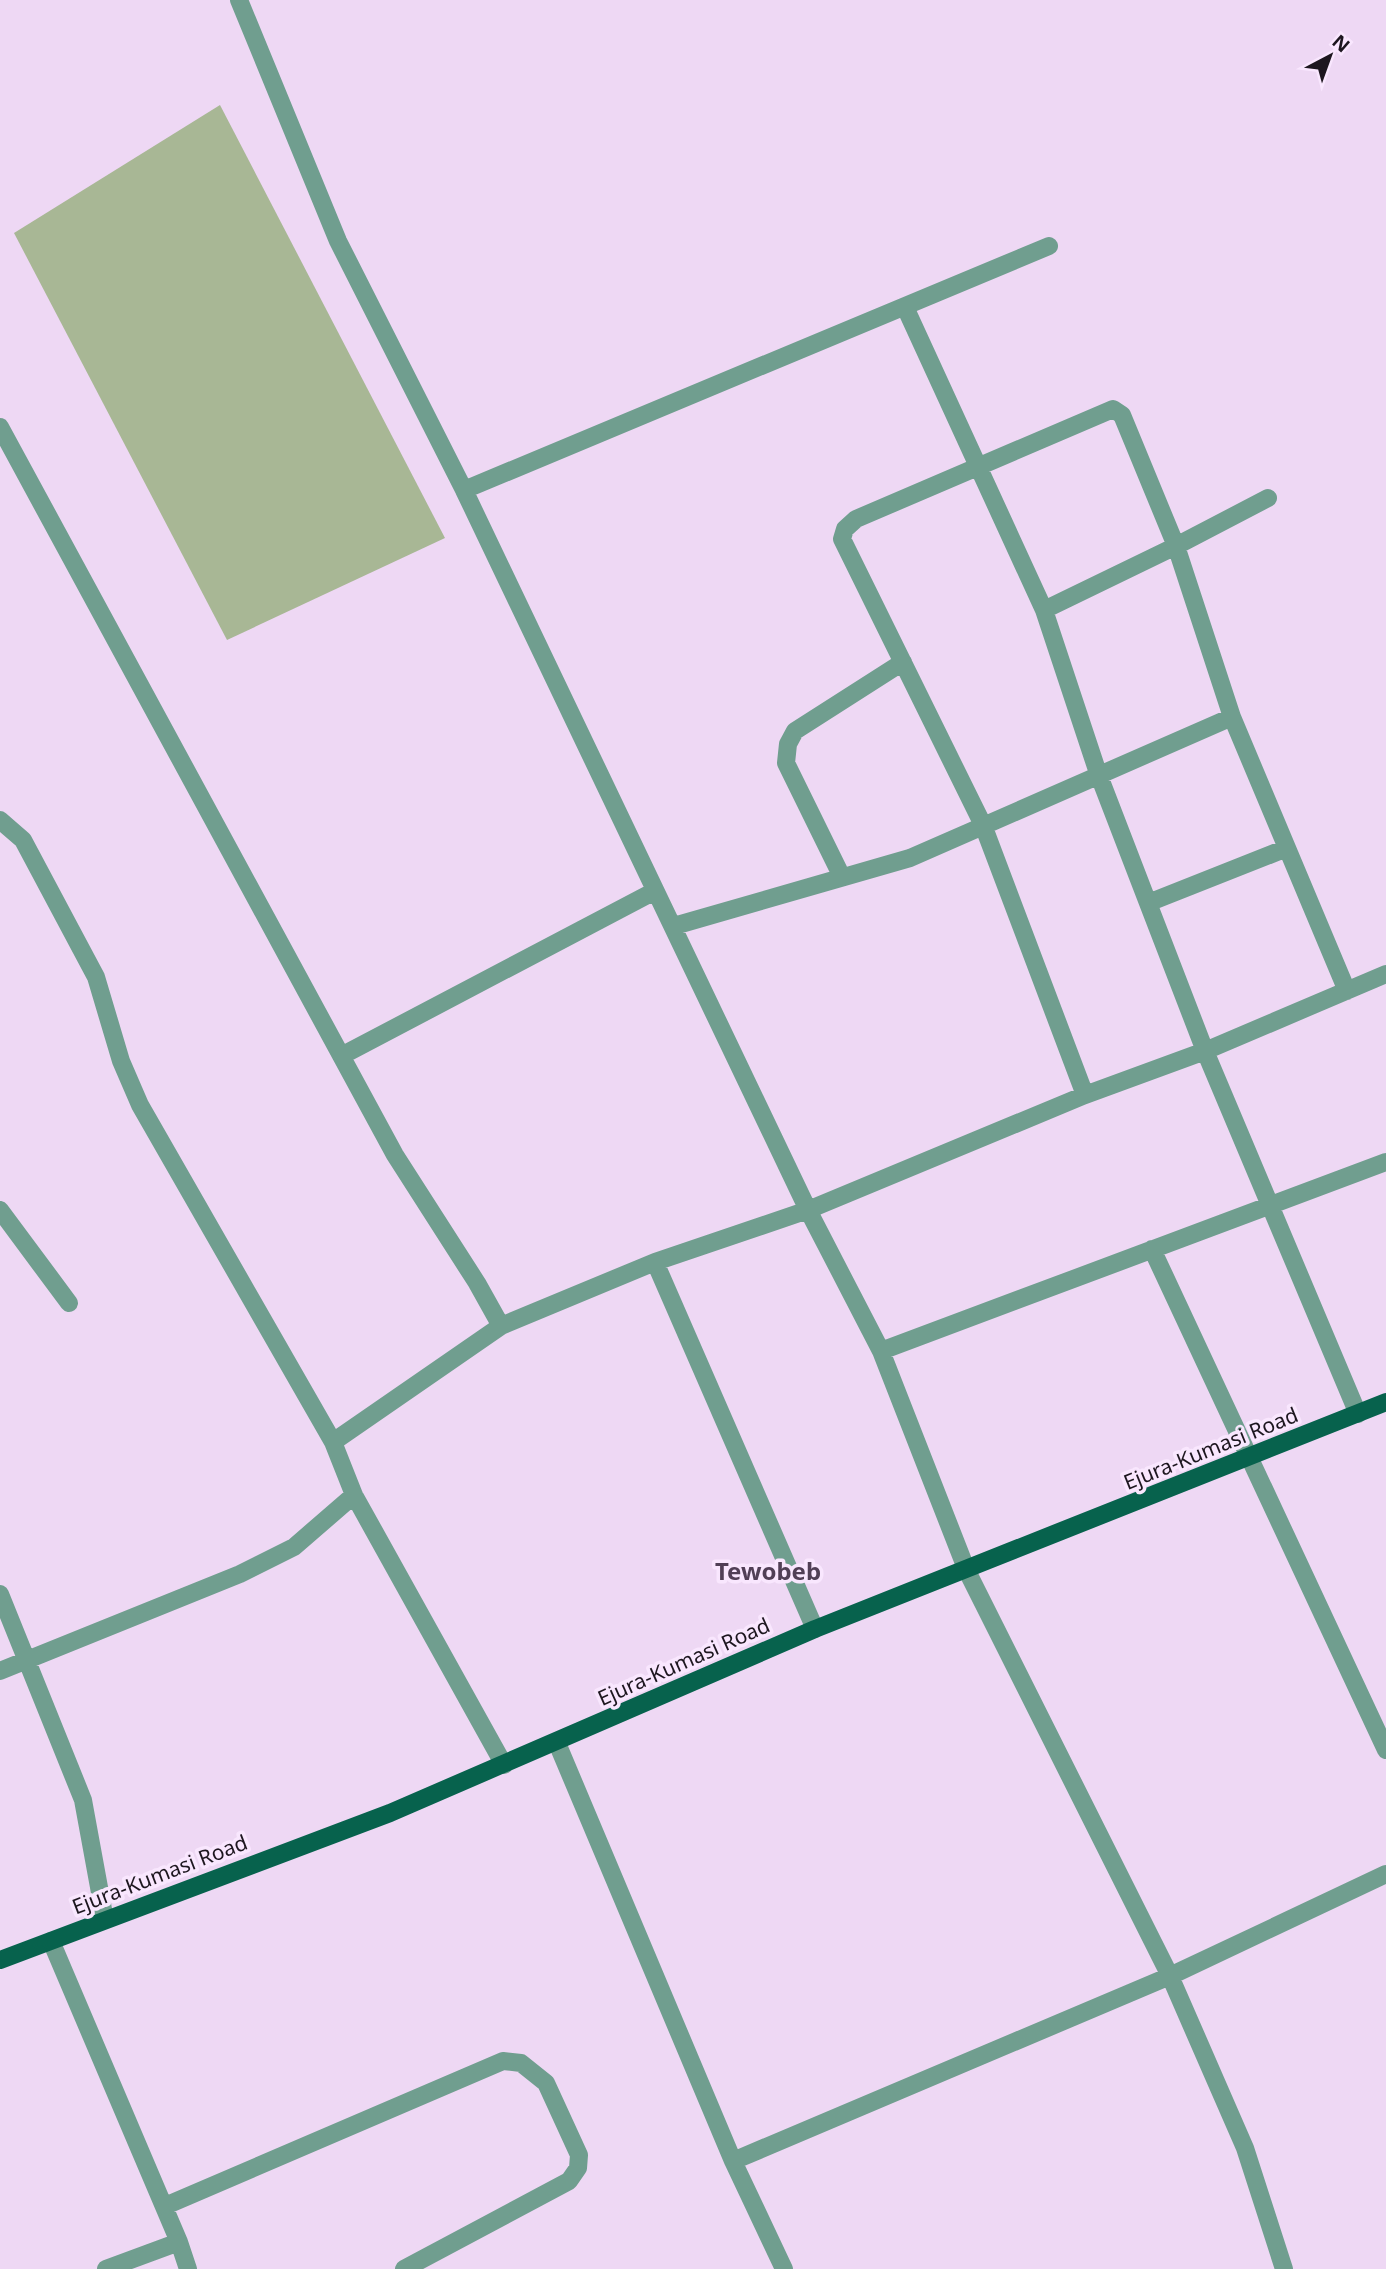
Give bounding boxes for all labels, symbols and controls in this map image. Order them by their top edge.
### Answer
north arrow [1295,21,1365,91]
text: N [1327,28,1356,58]
street label: Ejura-Kumasi Road [1119,1400,1302,1496]
district label: Tewobeb [715,1554,821,1587]
street label: Ejura-Kumasi Road [593,1611,774,1712]
street label: Ejura-Kumasi Road [68,1828,251,1920]

